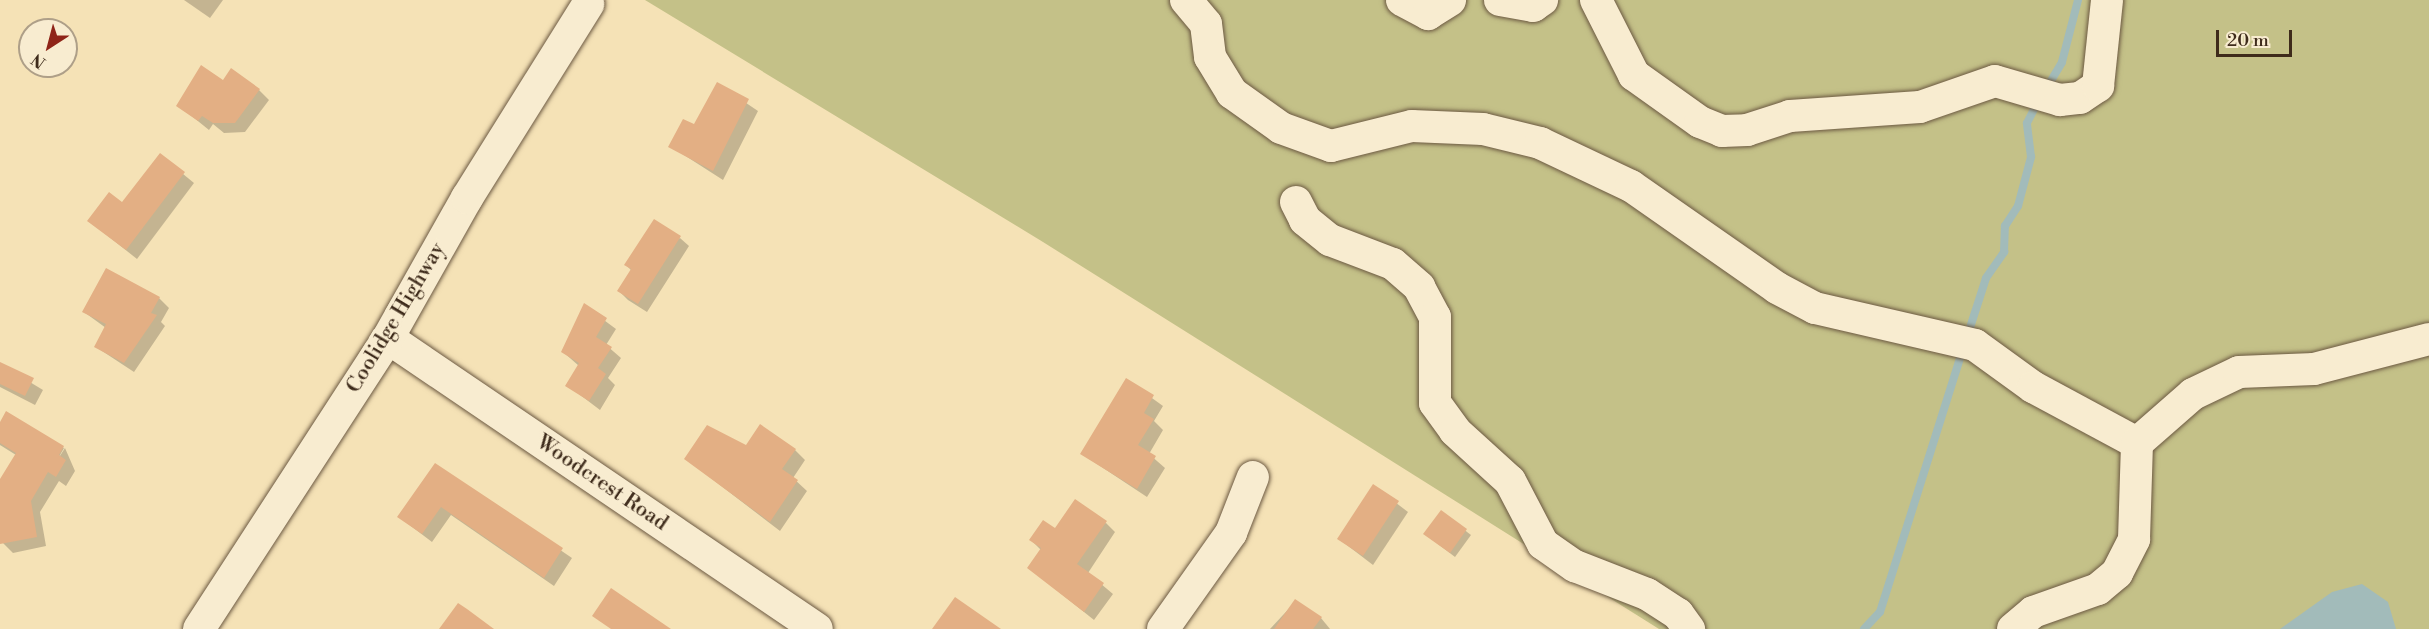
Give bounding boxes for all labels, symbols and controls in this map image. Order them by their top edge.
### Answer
north arrow [18,18,78,78]
scale bar [2219,18,2296,56]
text: 20 m [2227,29,2269,52]
text: N [28,49,50,73]
street label: Coolidge Highway [341,238,451,398]
street label: Woodcrest Road [531,430,673,536]

